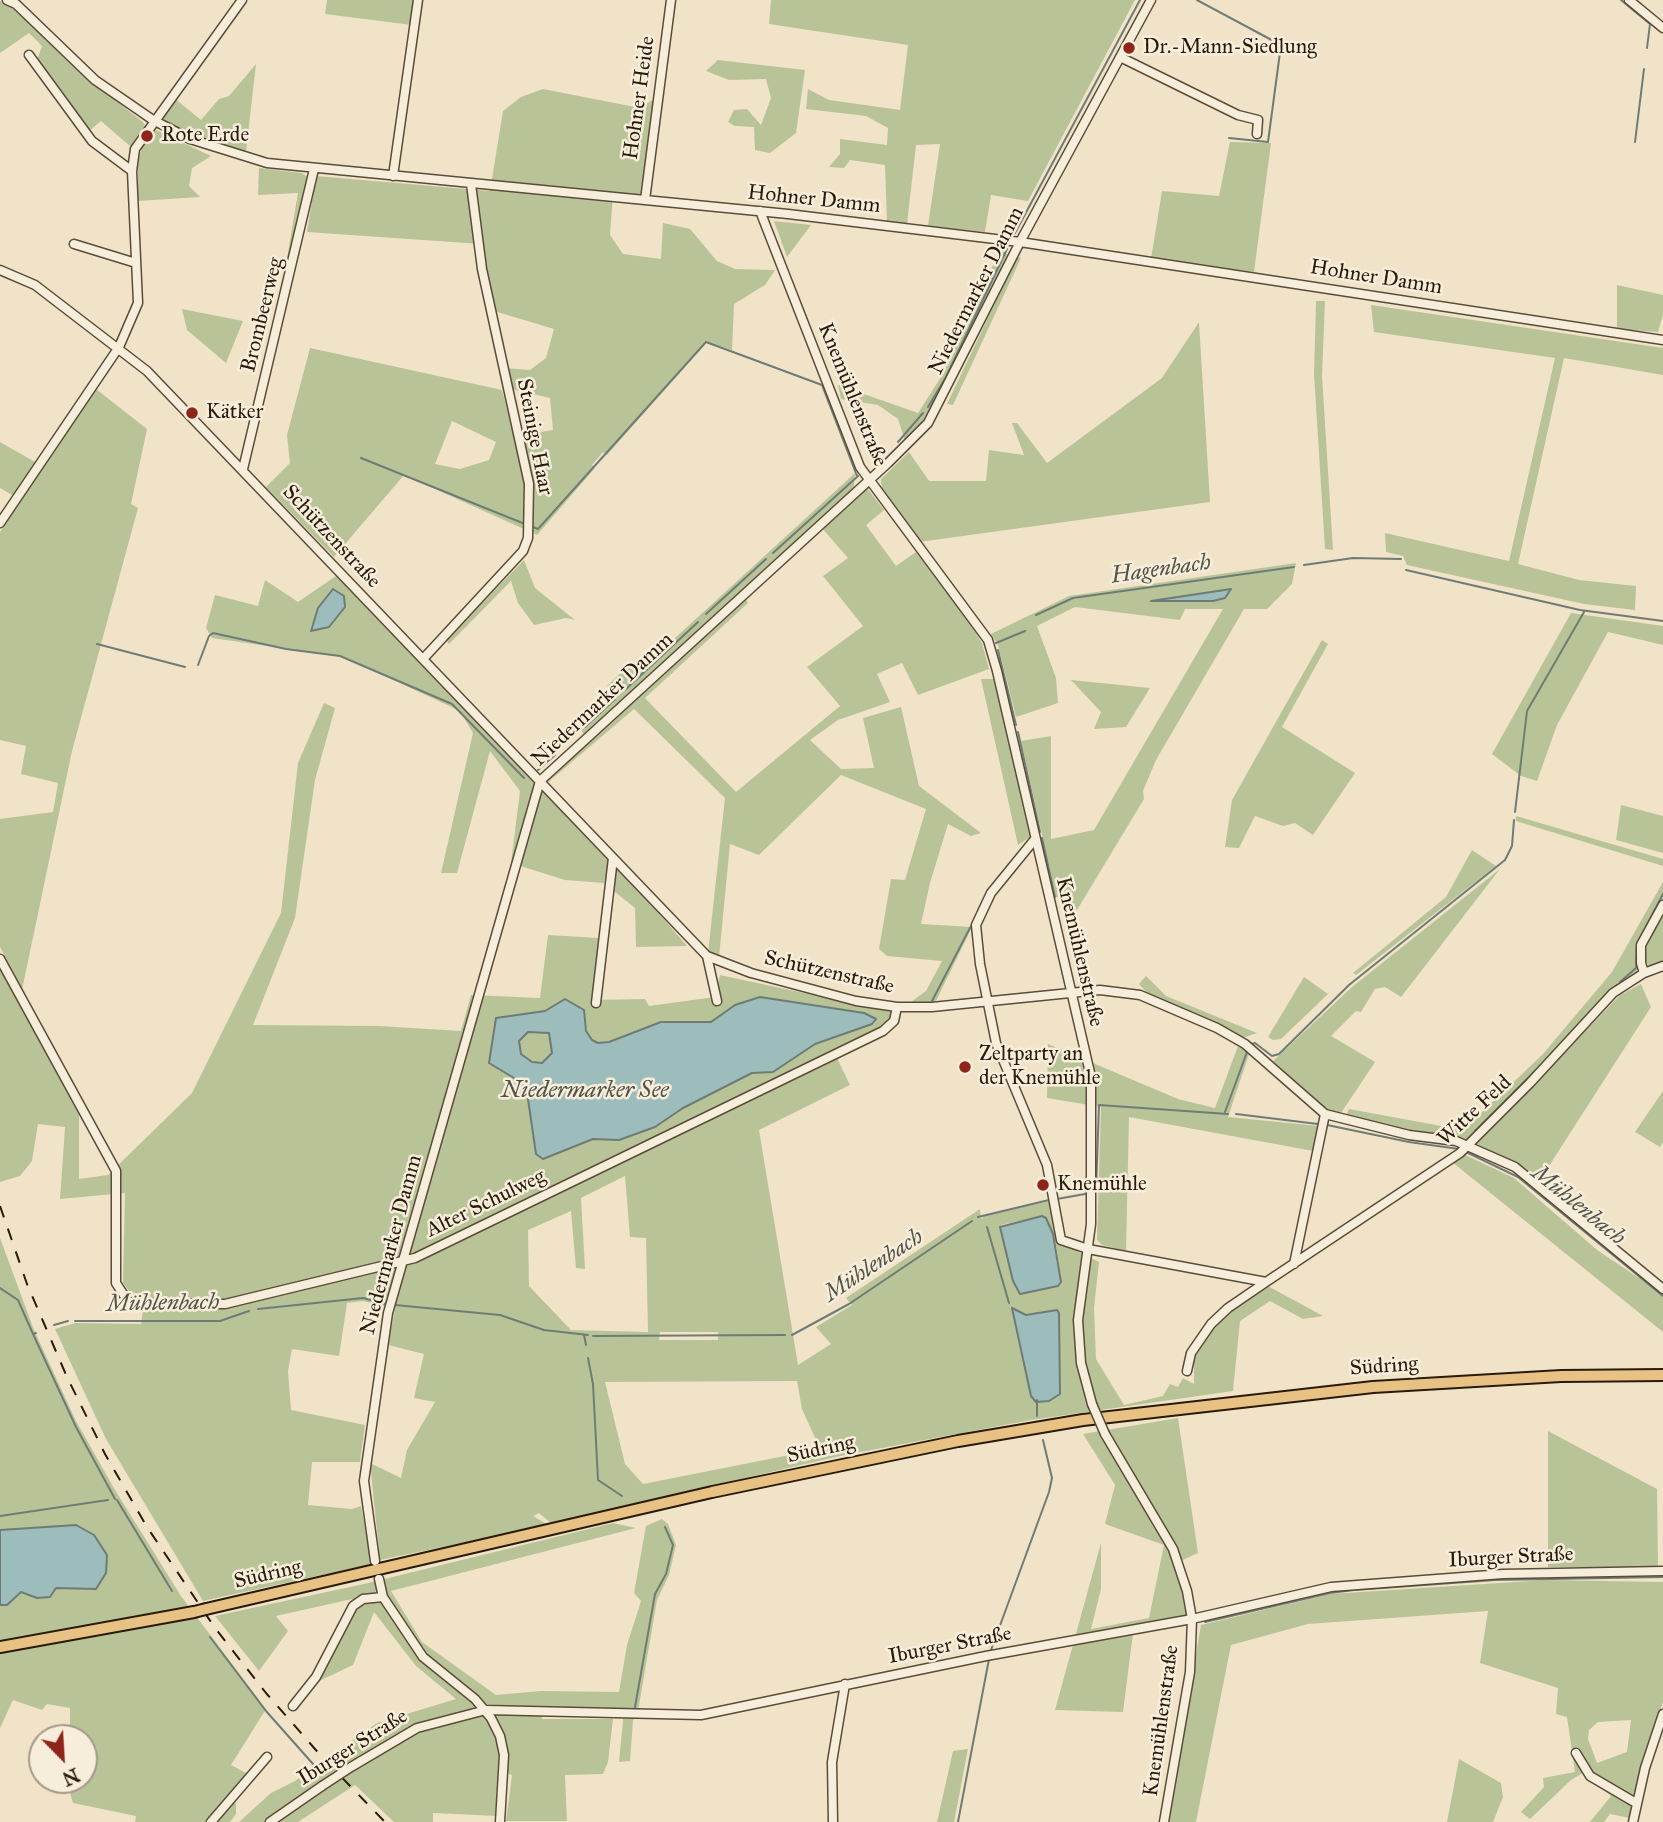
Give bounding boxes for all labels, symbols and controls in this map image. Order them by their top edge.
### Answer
street label: Hohner Heide [619,35,661,161]
place label: Dr.-Mann-Siedlung [1143,35,1317,61]
marker: Dr.-Mann-Siedlung [1121,40,1137,56]
place label: Rote Erde [161,123,249,149]
marker: Rote Erde [139,128,155,144]
street label: Hohner Damm [746,180,882,220]
street label: Niedermarker Damm [924,203,1030,379]
street label: Brombeerweg [237,255,289,375]
street label: Hohner Damm [1308,255,1444,301]
street label: Knemühlenstraße [812,320,892,470]
street label: Steinige Haar [510,377,558,497]
place label: Kätker [206,400,263,426]
marker: Kätker [184,405,200,421]
street label: Schützenstraße [277,480,385,594]
water label: Hagenbach [1109,549,1213,591]
street label: Niedermarker Damm [527,628,679,772]
street label: Knemühlenstraße [1050,875,1108,1029]
street label: Schützenstraße [762,946,896,1000]
place label: Zeltparty an der Knemühle [979,1042,1100,1092]
marker: Zeltparty an der Knemühle [957,1059,973,1075]
street label: Witte Feld [1433,1070,1517,1152]
water label: Niedermarker See [501,1077,669,1105]
street label: Niedermarker Damm [356,1152,428,1338]
water label: Mühlenbach [1526,1160,1630,1252]
street label: Alter Schulweg [422,1164,550,1244]
place label: Knemühle [1057,1172,1147,1198]
marker: Knemühle [1035,1177,1051,1193]
water label: Mühlenbach [819,1224,929,1308]
water label: Mühlenbach [106,1289,220,1319]
street label: Südring [1349,1352,1419,1382]
street label: Südring [785,1431,857,1469]
street label: Iburger Straße [1448,1542,1574,1574]
street label: Südring [232,1555,304,1595]
street label: Iburger Straße [886,1622,1014,1670]
street label: Knemühlenstraße [1139,1644,1185,1798]
street label: Iburger Straße [293,1704,413,1792]
north arrow [28,1724,98,1794]
text: N [59,1763,83,1791]

